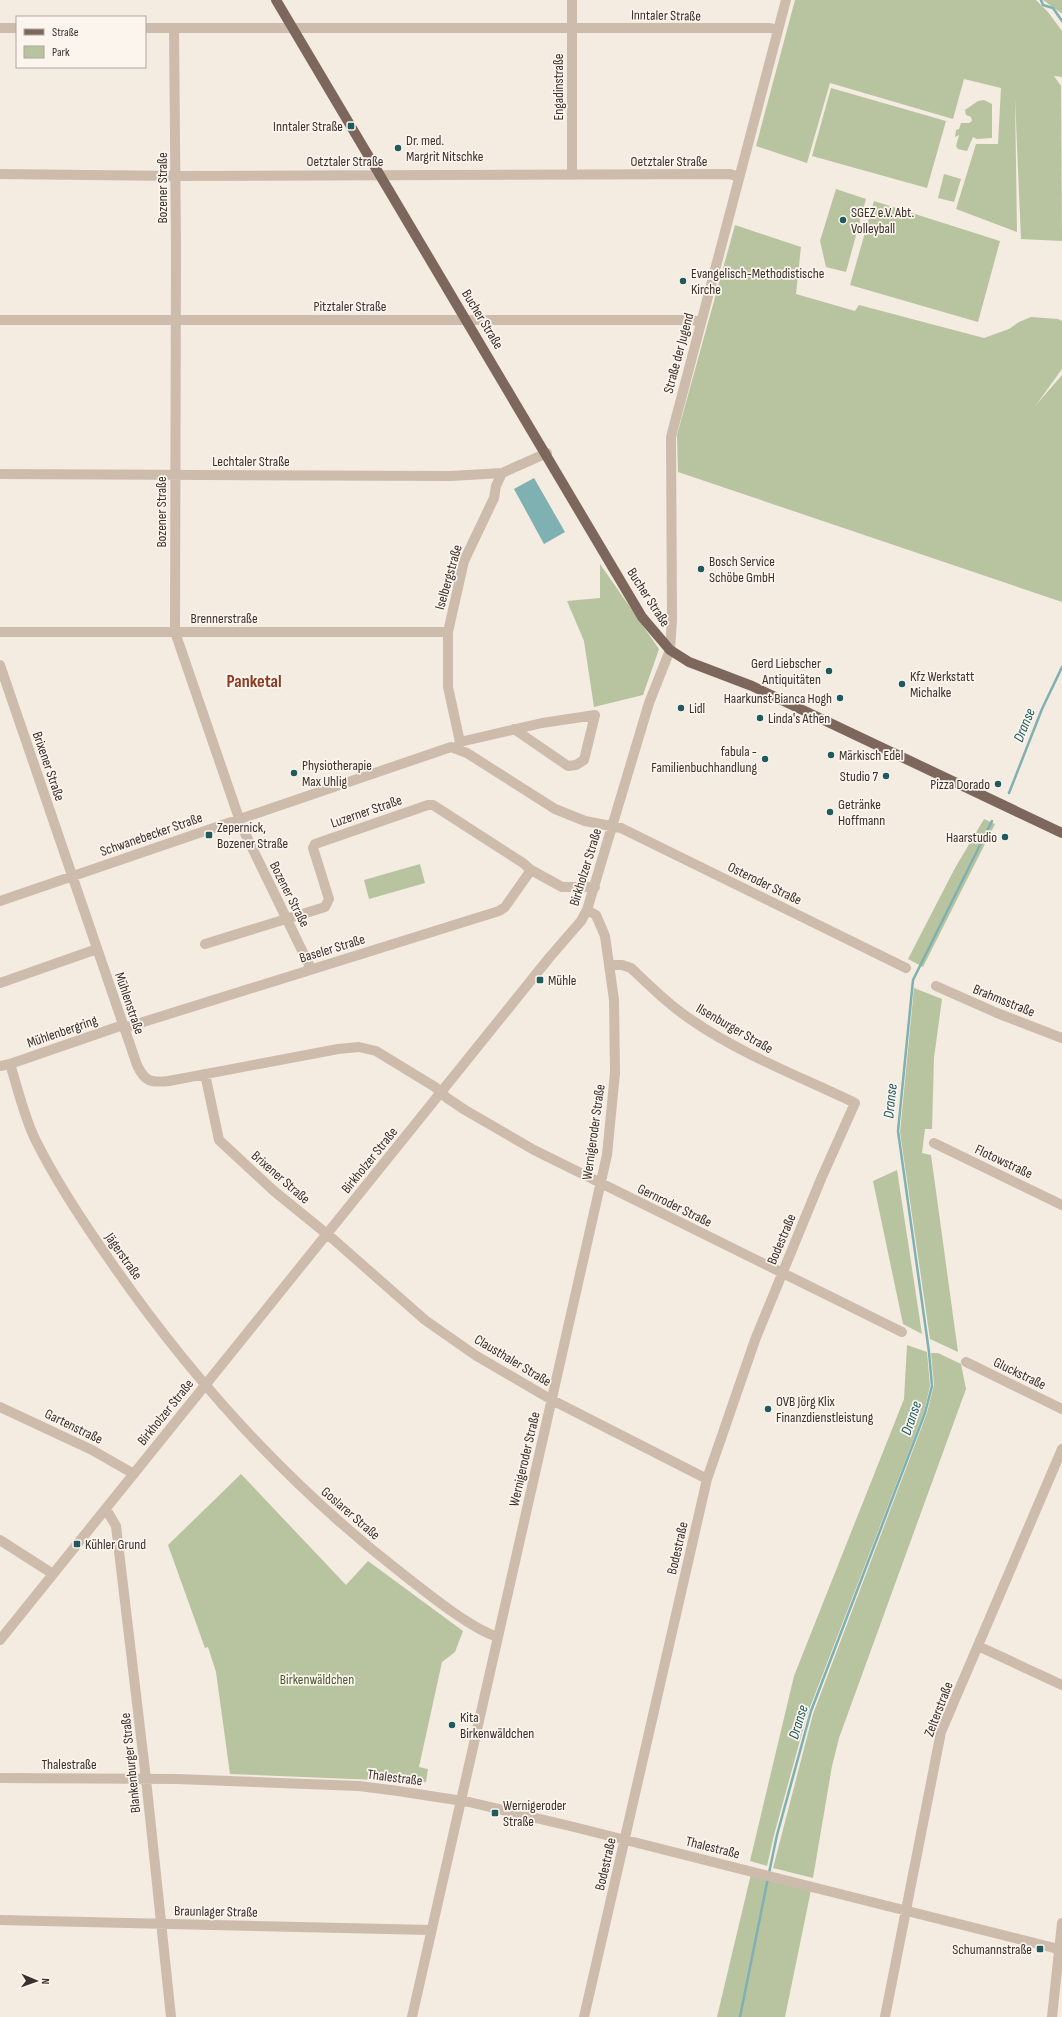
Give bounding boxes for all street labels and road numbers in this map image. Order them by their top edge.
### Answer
street label: Inntaler Straße [631,6,701,25]
street label: Engadinstraße [550,54,567,120]
street label: Bozener Straße [154,152,171,224]
street label: Oetztaler Straße [307,153,383,170]
street label: Oetztaler Straße [631,153,707,170]
street label: Bucher Straße [458,286,507,352]
street label: Pitztaler Straße [314,298,386,315]
street label: Straße der Jugend [660,311,697,395]
street label: Lechtaler Straße [212,453,290,470]
street label: Bozener Straße [153,476,170,548]
street label: Iselbergstraße [431,543,466,612]
street label: Bucher Straße [623,565,674,630]
street label: Brennerstraße [190,610,258,627]
street label: Brixener Straße [29,729,68,803]
street label: Luzerner Straße [328,791,404,832]
street label: Schwanebecker Straße [98,809,205,860]
street label: Birkholzer Straße [566,826,605,908]
street label: Osteroder Straße [725,858,804,909]
street label: Bozener Straße [266,859,313,930]
street label: Baseler Straße [297,930,367,967]
street label: Mühlenstraße [111,970,148,1036]
street label: Brahmsstraße [970,980,1037,1021]
street label: Ilsenburger Straße [693,1000,776,1057]
street label: Mühlenbergring [25,1011,100,1051]
street label: Wernigeroder Straße [578,1083,609,1181]
street label: Birkholzer Straße [338,1124,401,1197]
street label: Flotowstraße [972,1141,1035,1182]
street label: Brixener Straße [248,1147,314,1208]
street label: Gernroder Straße [635,1180,715,1231]
street label: Bodestraße [763,1211,800,1267]
street label: Jägerstraße [101,1229,146,1283]
street label: Clausthaler Straße [471,1331,554,1390]
street label: Gluckstraße [991,1353,1049,1393]
street label: Birkholzer Straße [134,1376,197,1449]
street label: Gartenstraße [42,1405,105,1448]
street label: Wernigeroder Straße [505,1410,544,1508]
street label: Goslarer Straße [318,1483,384,1544]
street label: Bodestraße [663,1520,692,1576]
street label: Zelterstraße [920,1679,957,1739]
street label: Blankenburger Straße [117,1712,144,1814]
street label: Thalestraße [41,1756,97,1773]
street label: Thalestraße [367,1766,423,1789]
street label: Thalestraße [684,1833,742,1862]
street label: Bodestraße [591,1836,620,1892]
street label: Braunlager Straße [174,1902,258,1921]

